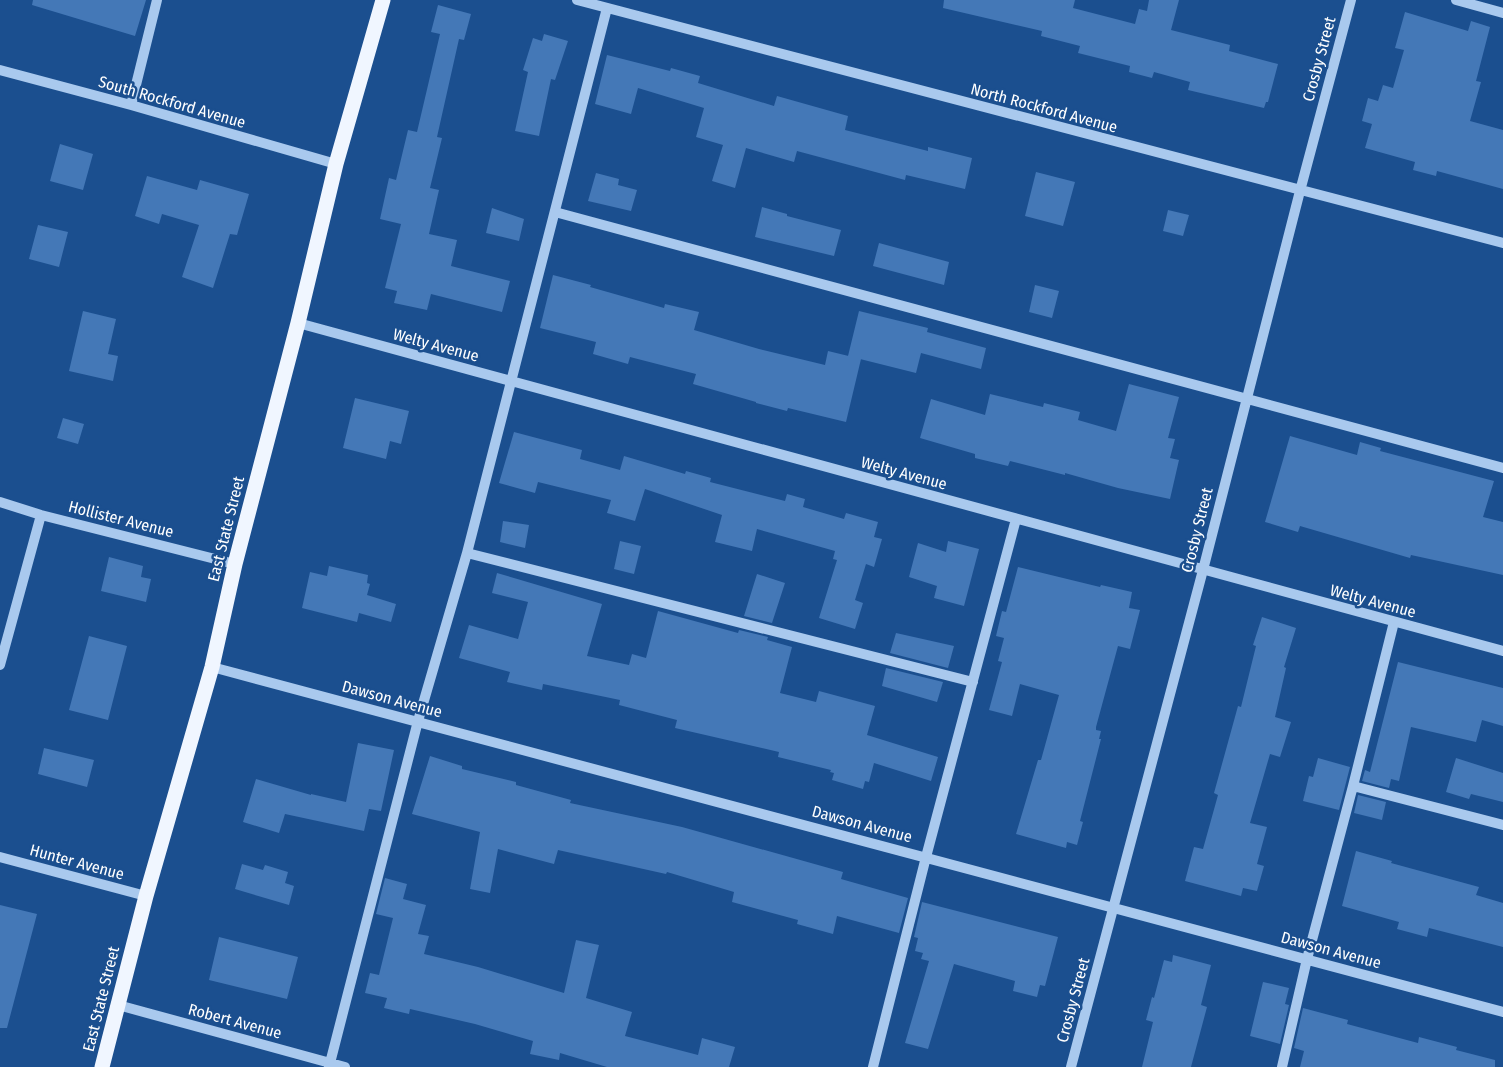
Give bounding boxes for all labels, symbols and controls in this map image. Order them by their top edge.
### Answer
street label: Crosby Street [1299,14,1340,103]
street label: South Rockford Avenue [96,72,248,132]
street label: North Rockford Avenue [969,79,1119,137]
street label: Welty Avenue [391,324,481,366]
street label: Welty Avenue [859,452,949,494]
street label: East State Street [204,474,248,584]
street label: Crosby Street [1177,485,1217,574]
street label: Hollister Avenue [66,497,176,541]
street label: Welty Avenue [1328,580,1418,622]
street label: Dawson Avenue [340,677,444,722]
street label: Dawson Avenue [810,802,914,847]
street label: Hunter Avenue [28,840,126,884]
street label: Dawson Avenue [1279,928,1383,973]
street label: East State Street [79,944,123,1054]
street label: Crosby Street [1053,955,1094,1044]
street label: Robert Avenue [186,999,284,1043]

